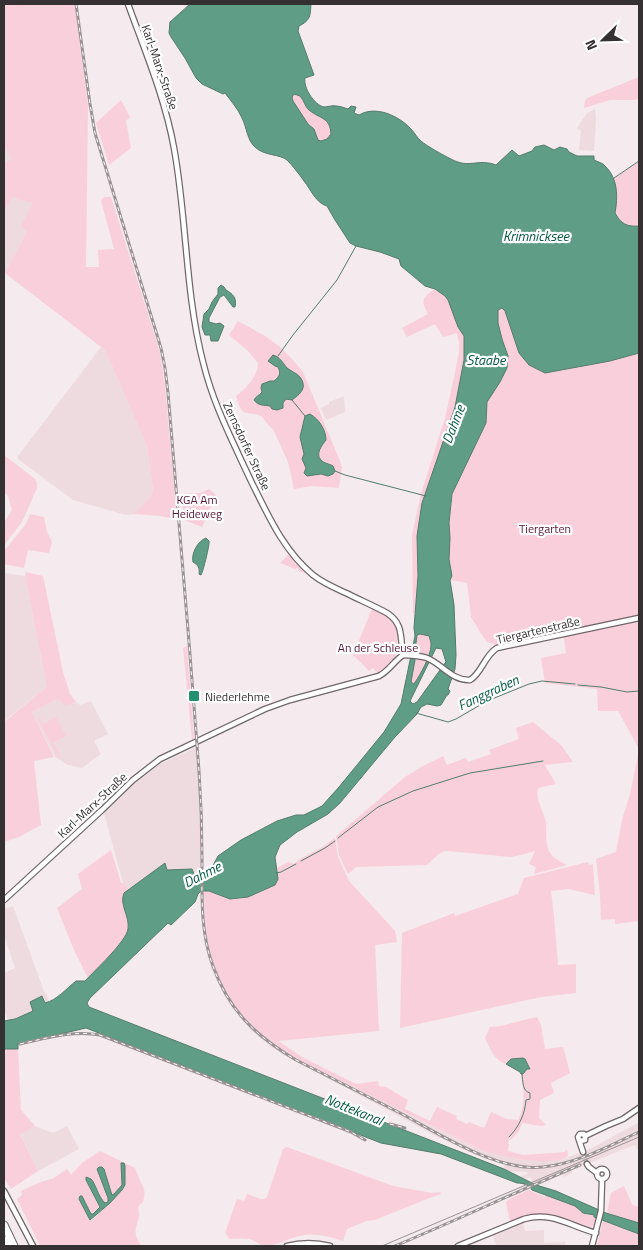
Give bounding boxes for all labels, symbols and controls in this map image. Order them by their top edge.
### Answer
north arrow [578,15,628,65]
street label: Karl-Marx-Straße [137,22,183,112]
text: N [579,37,602,54]
water label: Krimnicksee [503,225,571,246]
water label: Staabe [467,349,507,370]
street label: Zernsdorfer Straße [218,399,276,493]
water label: Dahme [436,400,470,446]
park label: KGA Am Heideweg [172,490,222,523]
park label: Tiergarten [519,519,571,538]
street label: Tiergartenstraße [494,611,582,649]
park label: An der Schleuse [338,638,418,657]
water label: Fanggraben [454,668,523,715]
place label: Niederlehme [205,687,270,706]
marker: Niederlehme [187,689,201,703]
street label: Karl-Marx-Straße [53,768,131,842]
water label: Dahme [179,855,226,892]
water label: Nottekanal [322,1088,388,1131]

